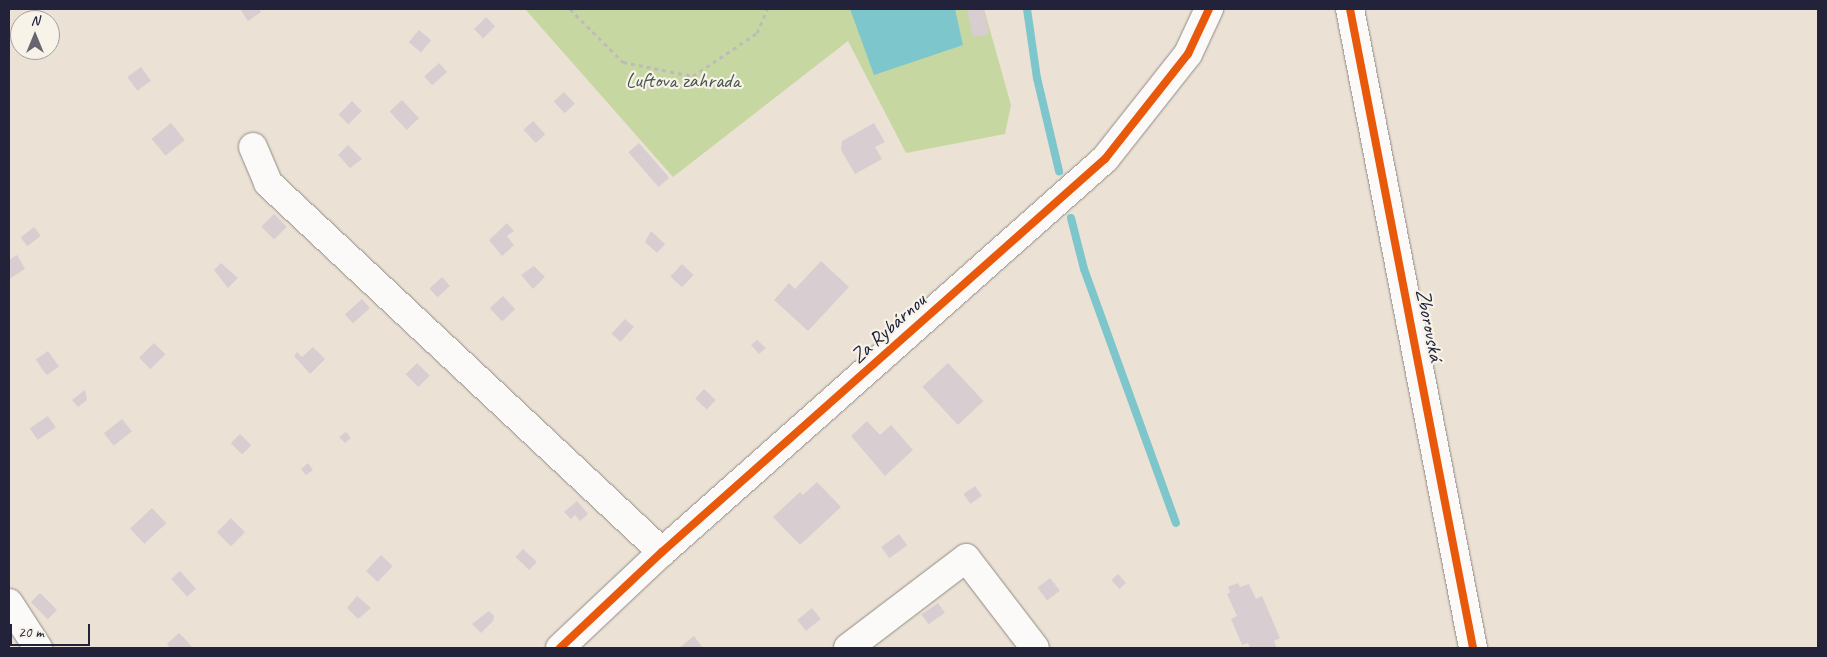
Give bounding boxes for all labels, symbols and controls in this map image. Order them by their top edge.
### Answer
north arrow [10,10,60,60]
text: N [31,12,39,29]
park label: Luftova zahrada [626,67,740,93]
street label: Za Rybárnou [845,287,931,369]
street label: Zborovská [1411,287,1449,363]
scale bar [12,614,92,646]
text: 20 m [18,623,44,642]

